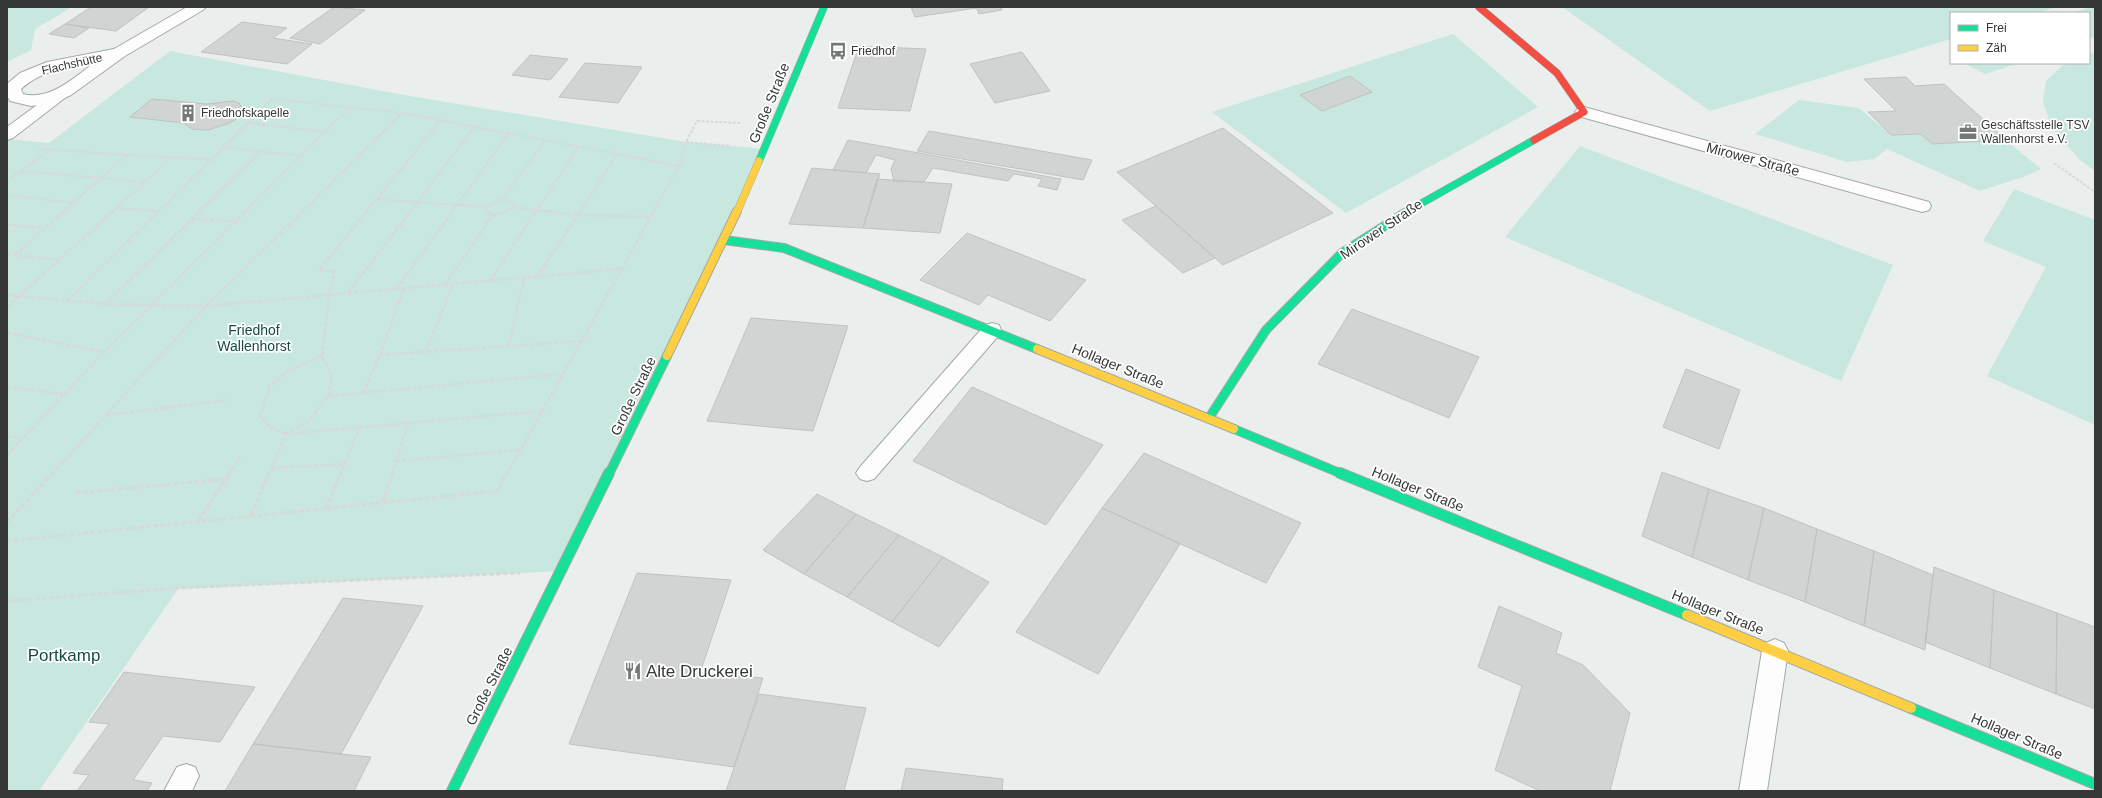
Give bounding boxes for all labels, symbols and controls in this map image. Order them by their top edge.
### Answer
legend [1950,12,2090,64]
text: Frei [1986,21,2007,35]
bus stop icon: Friedhof [828,41,848,61]
text: Zäh [1986,41,2007,55]
place label: Friedhof [851,44,896,58]
street label: Flachshütte [40,50,104,78]
street label: Große Straße [746,60,793,146]
building icon: Friedhofskapelle [178,103,198,123]
place label: Friedhofskapelle [201,106,289,120]
place label: Geschäftsstelle TSV Wallenhorst e.V. [1981,118,2090,146]
office icon: Geschäftsstelle TSV Wallenhorst e.V. [1958,122,1978,142]
street label: Mirower Straße [1705,139,1801,179]
street label: Mirower Straße [1337,195,1425,262]
park label: Friedhof Wallenhorst [217,322,291,354]
street label: Hollager Straße [1070,340,1167,392]
street label: Große Straße [607,354,659,438]
street label: Hollager Straße [1370,463,1467,515]
street label: Hollager Straße [1670,586,1767,638]
street label: Große Straße [462,644,516,728]
park label: Portkamp [28,646,100,665]
restaurant icon: Alte Druckerei [623,661,643,681]
place label: Alte Druckerei [646,662,753,681]
street label: Hollager Straße [1969,709,2065,763]

